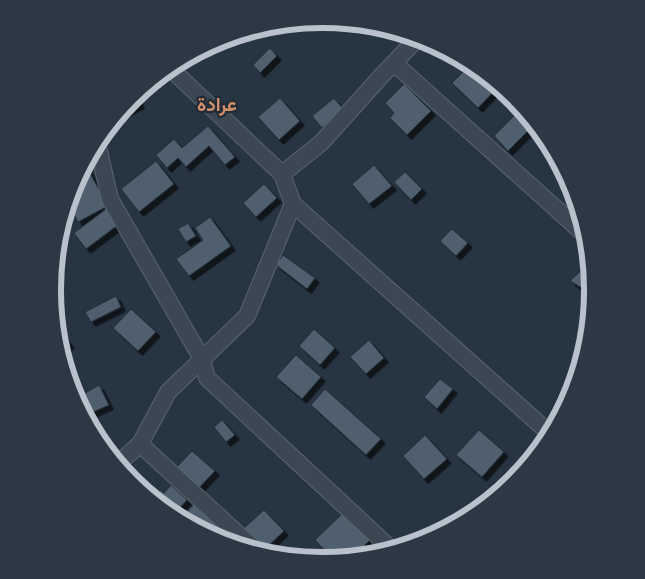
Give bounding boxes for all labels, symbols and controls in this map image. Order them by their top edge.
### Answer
district label: عرادة [197,92,237,119]

